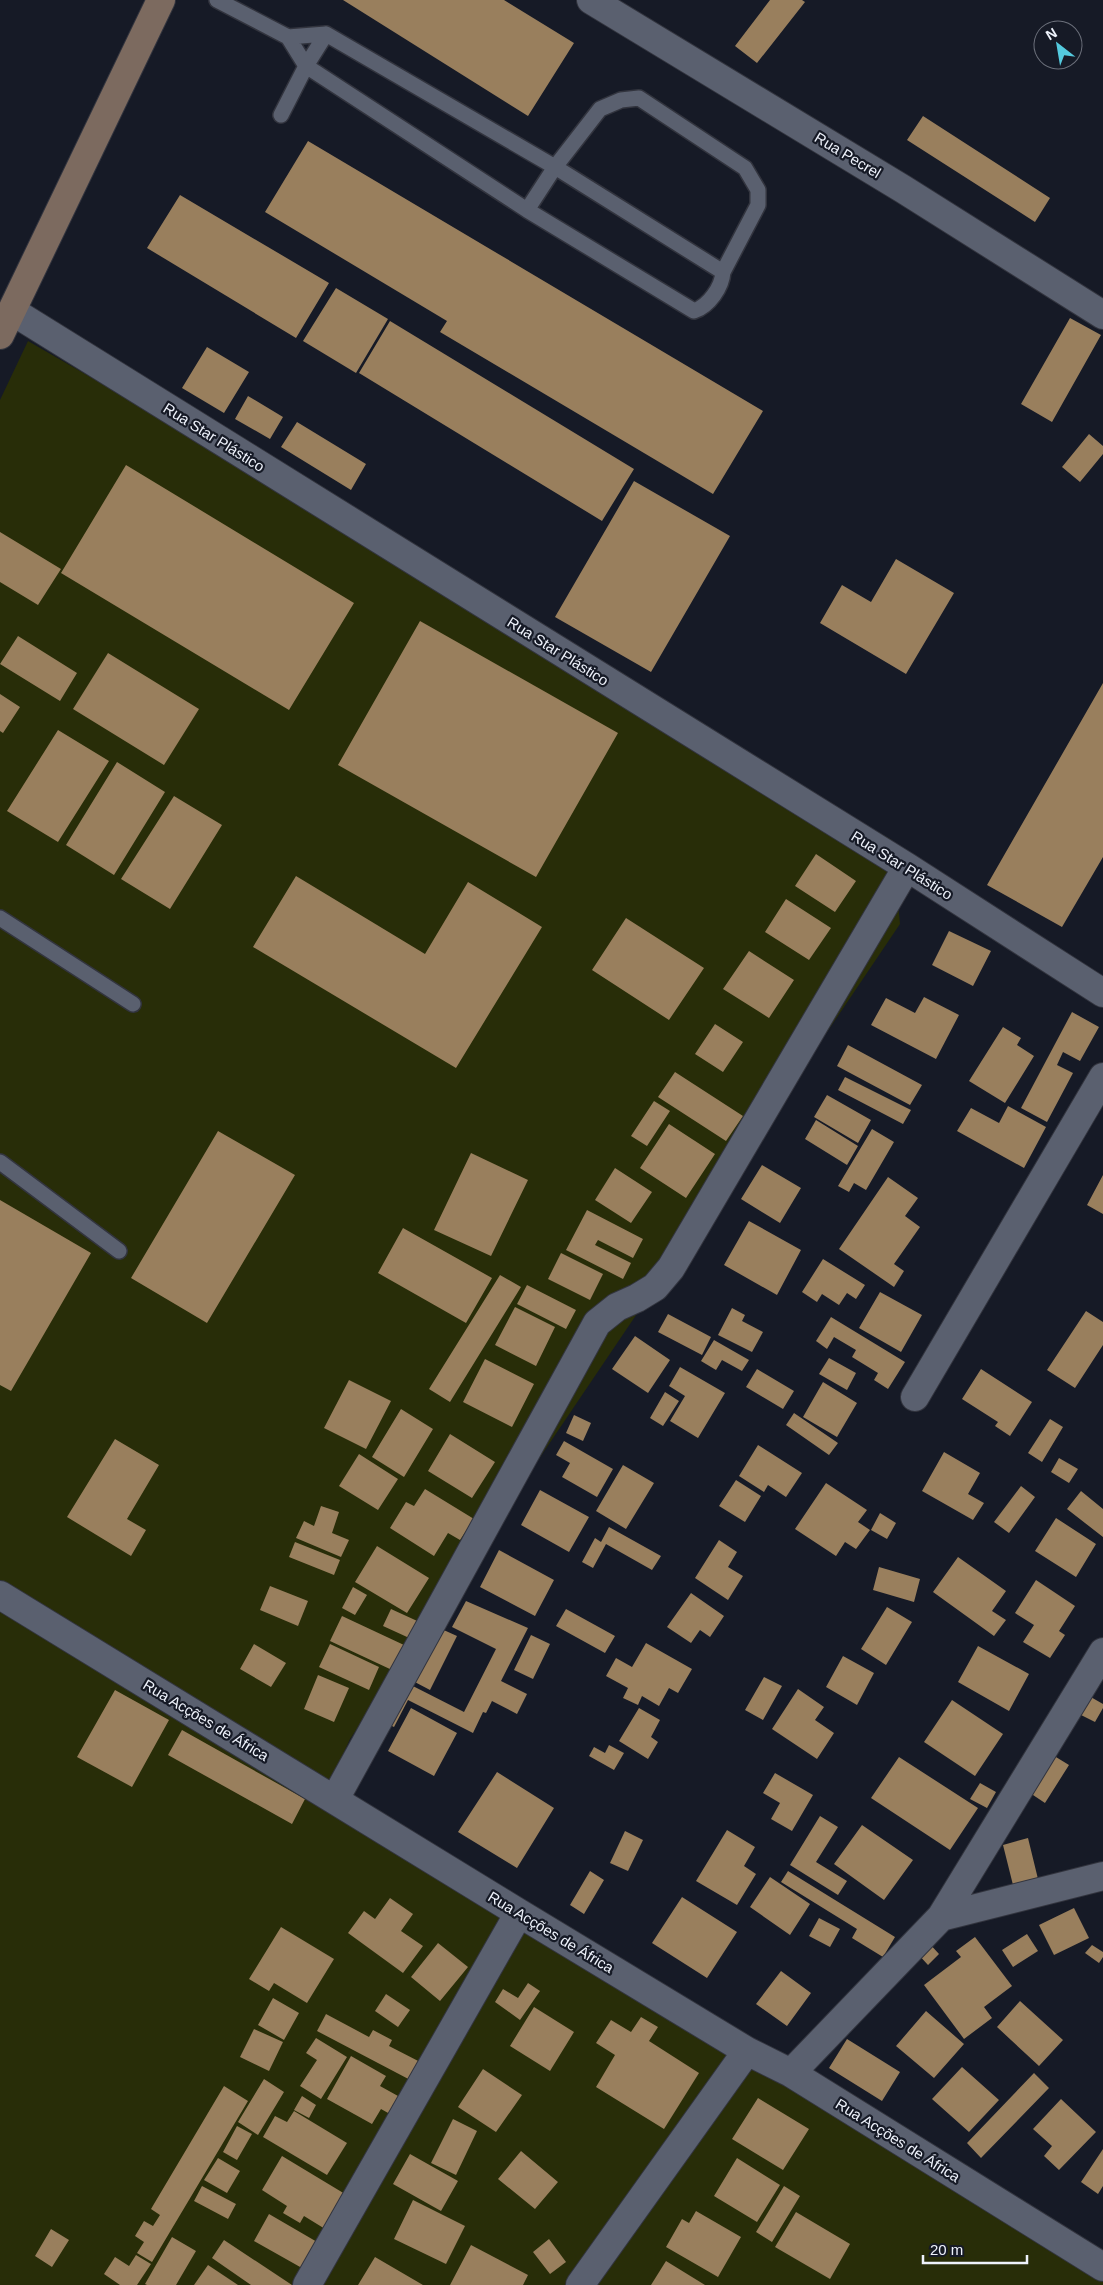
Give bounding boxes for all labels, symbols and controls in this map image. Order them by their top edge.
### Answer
north arrow [1033,20,1083,70]
text: N [1043,24,1060,43]
street label: Rua Pecrel [812,129,884,181]
street label: Rua Star Plástico [160,399,268,475]
street label: Rua Star Plástico [504,613,612,689]
street label: Rua Star Plástico [848,827,956,903]
street label: Rua Acções de África [140,1676,272,1765]
street label: Rua Acções de África [485,1888,617,1977]
street label: Rua Acções de África [833,2095,964,2186]
scale bar [923,2232,1027,2264]
text: 20 m [930,2241,963,2258]

